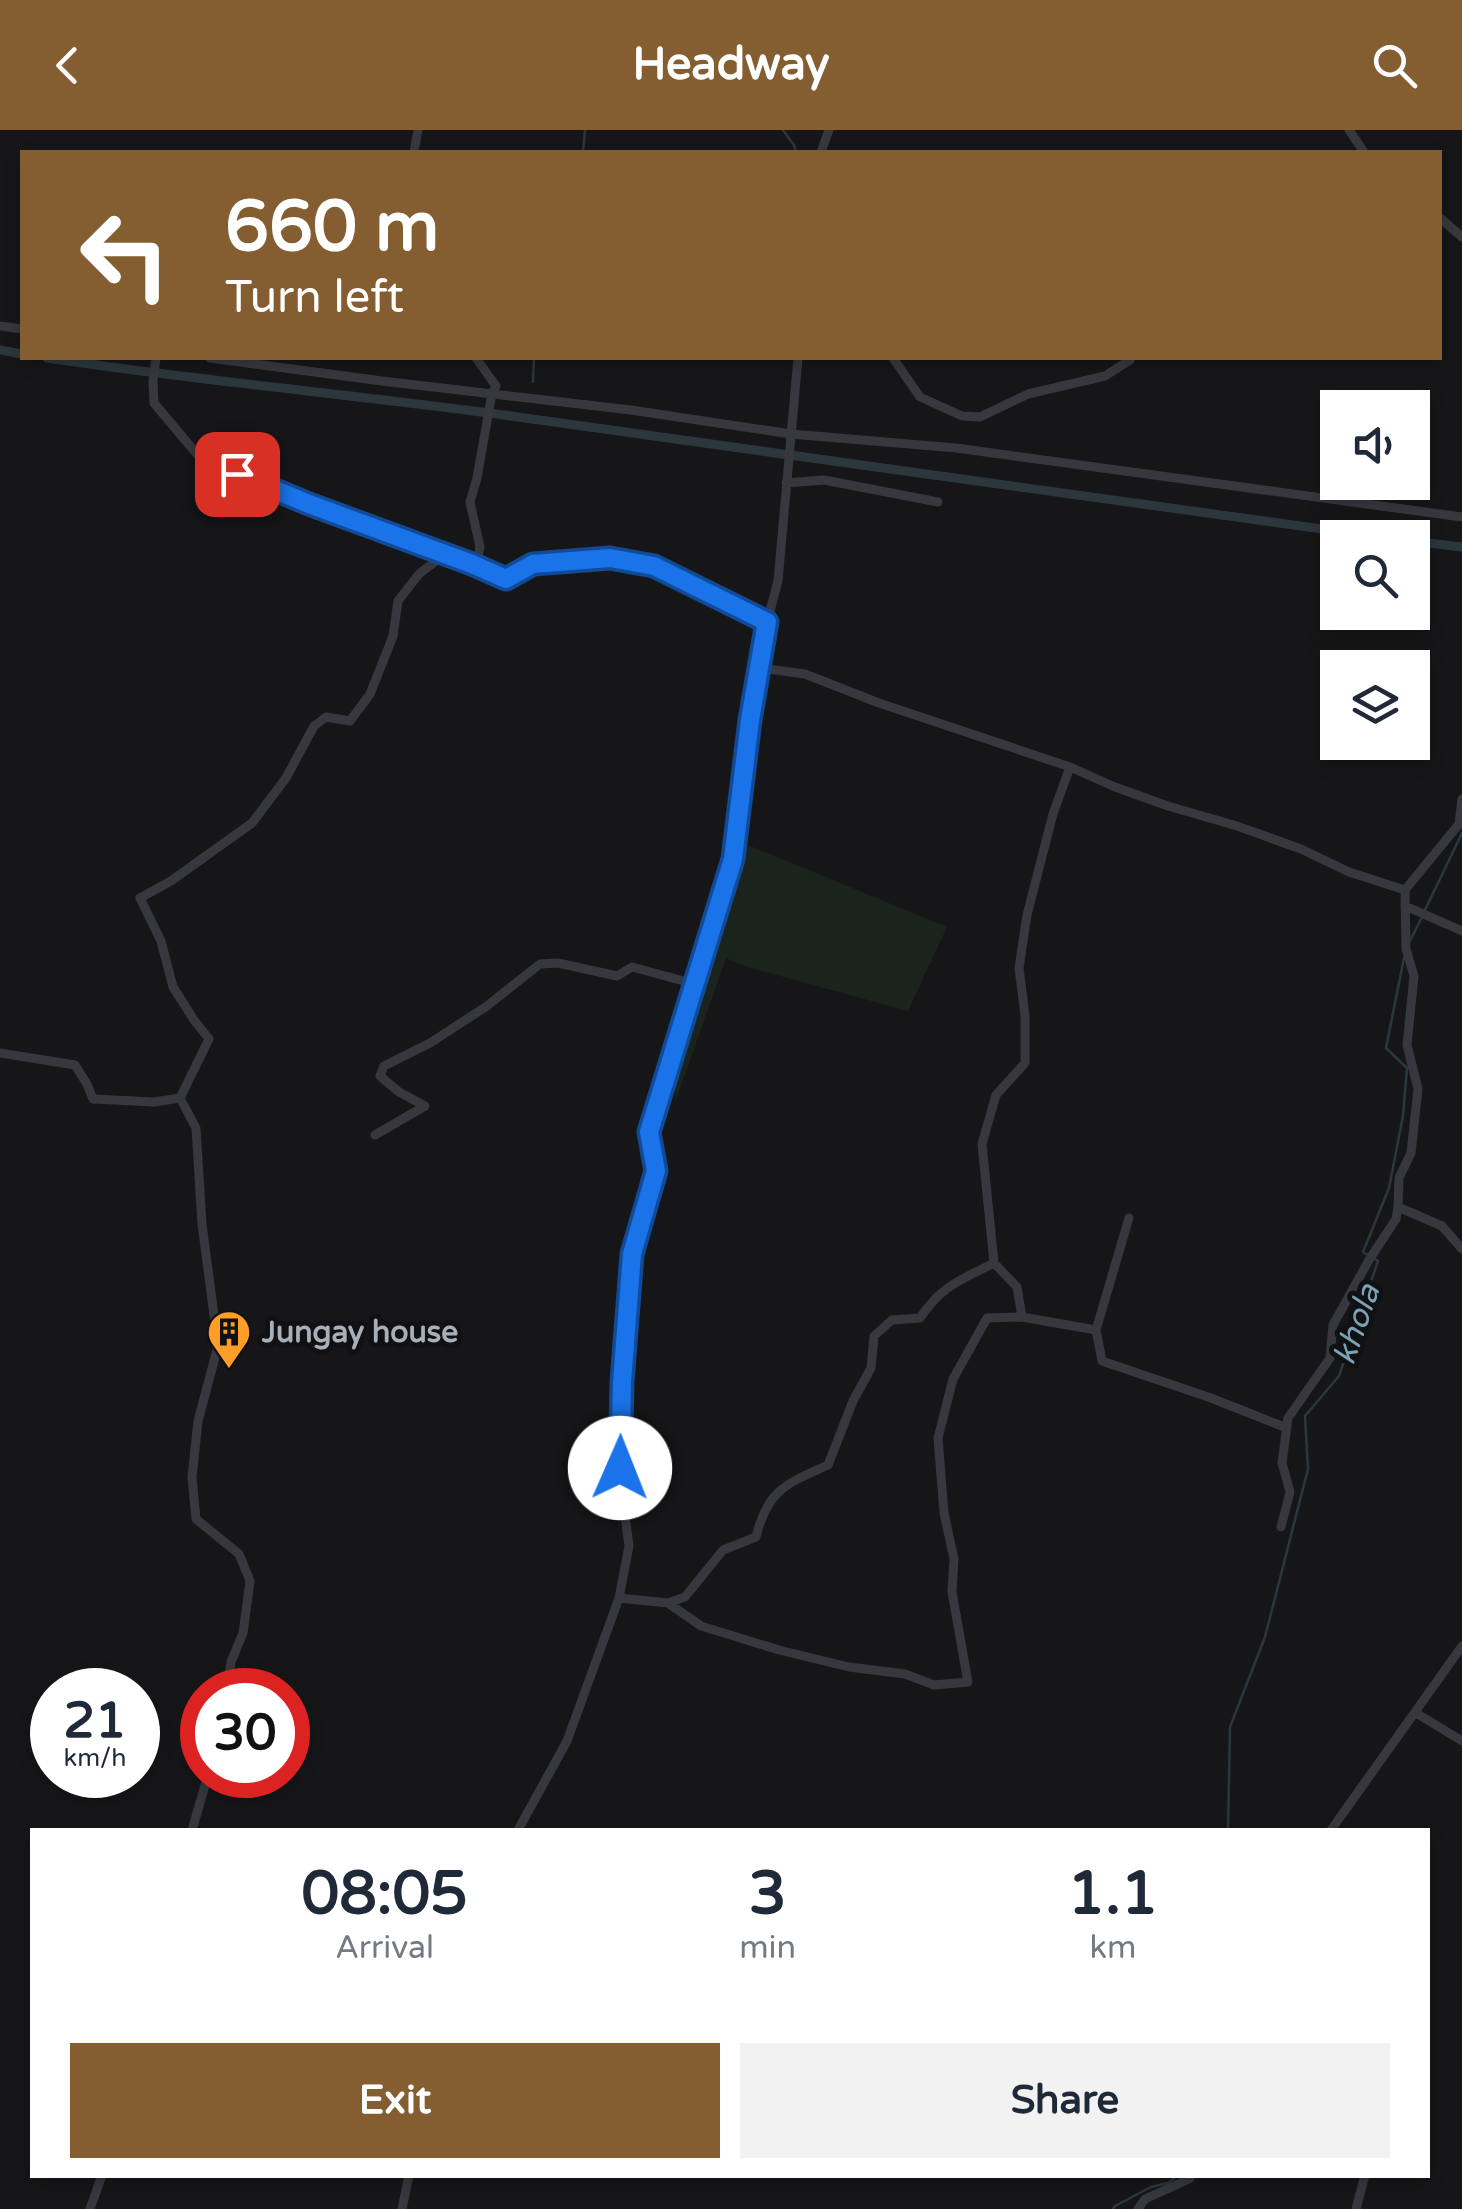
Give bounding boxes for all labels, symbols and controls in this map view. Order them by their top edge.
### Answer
icon: back [40,38,95,93]
text: Headway [633,38,829,92]
icon: search [1367,38,1422,93]
text: 660 m [225,186,439,270]
icon: left [60,190,190,320]
text: Turn left [225,271,404,325]
map controls [1320,390,1430,760]
button: sound [1320,390,1430,500]
pin [195,432,280,517]
icon: arrive [210,447,265,502]
button: search [1320,520,1430,630]
button: layers [1320,650,1430,760]
water label: khola [1326,1278,1389,1369]
building icon: Jungay house [206,1309,252,1370]
place label: Jungay house [261,1314,458,1351]
position arrow [568,1416,672,1520]
speed limit sign: 30 [180,1668,310,1798]
text: 21 [64,1691,126,1751]
text: km/h [64,1743,126,1773]
text: 08:05 [301,1858,468,1930]
text: 3 [749,1858,787,1930]
text: 1.1 [1068,1858,1159,1930]
text: Arrival [335,1929,434,1967]
text: min [739,1929,796,1967]
text: km [1090,1929,1136,1967]
button: Exit [70,2043,720,2158]
button: Share [740,2043,1390,2158]

